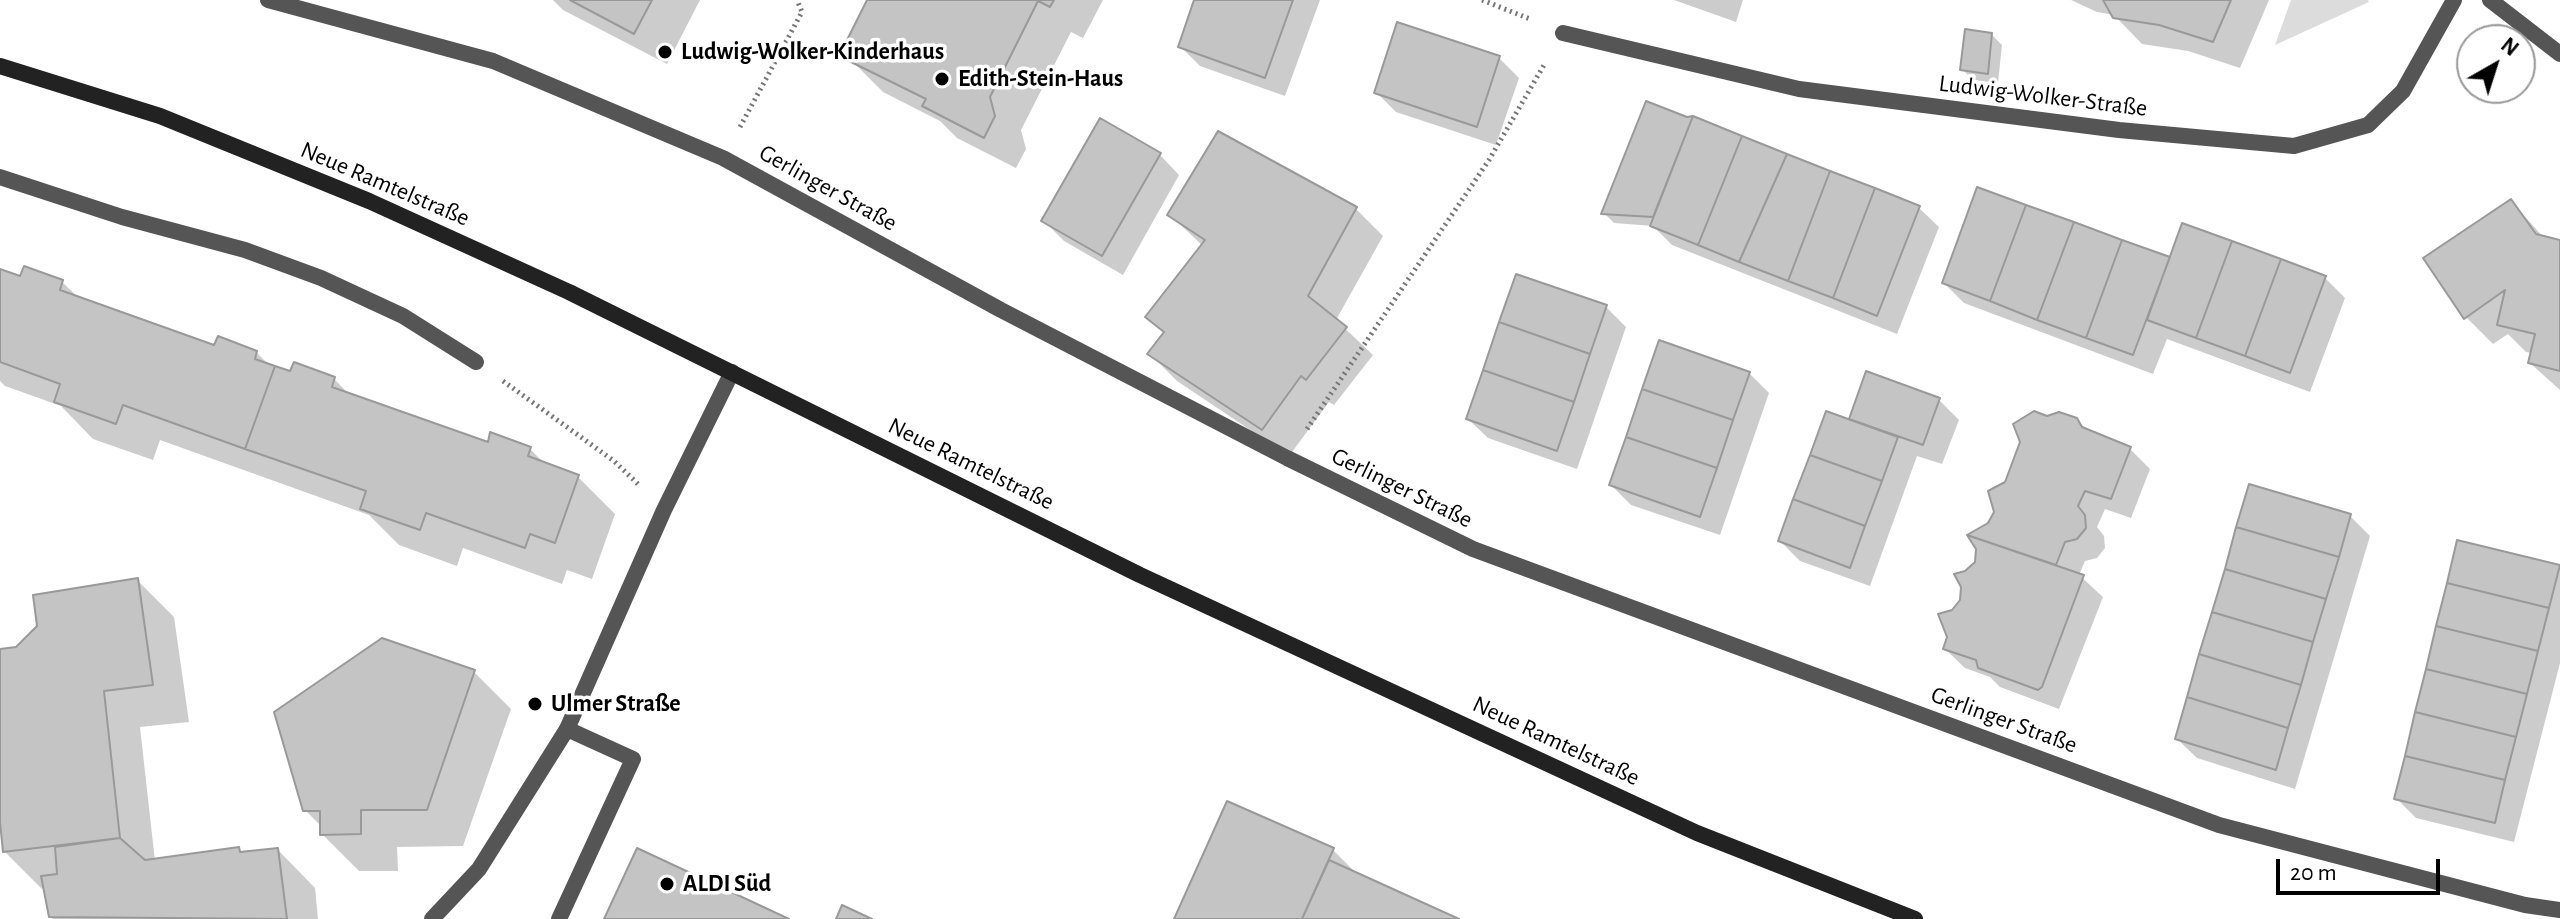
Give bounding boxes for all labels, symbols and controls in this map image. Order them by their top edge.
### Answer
north arrow [2456,24,2536,104]
text: N [2497,34,2523,60]
place label: Ludwig-Wolker-Kinderhaus [681,38,944,66]
marker: Ludwig-Wolker-Kinderhaus [656,43,674,61]
place label: Edith-Stein-Haus [958,65,1123,93]
street label: Ludwig-Wolker-Straße [1937,69,2149,123]
marker: Edith-Stein-Haus [933,70,951,88]
street label: Neue Ramtelstraße [296,135,474,233]
street label: Gerlinger Straße [754,138,902,238]
street label: Neue Ramtelstraße [883,411,1059,517]
street label: Gerlinger Straße [1327,441,1477,535]
street label: Gerlinger Straße [1927,680,2081,760]
place label: Ulmer Straße [551,690,681,718]
street label: Neue Ramtelstraße [1468,690,1644,792]
marker: Ulmer Straße [526,695,544,713]
scale bar [2280,843,2444,893]
text: 20 m [2290,861,2337,885]
place label: ALDI Süd [683,870,771,898]
marker: ALDI Süd [658,875,676,893]

